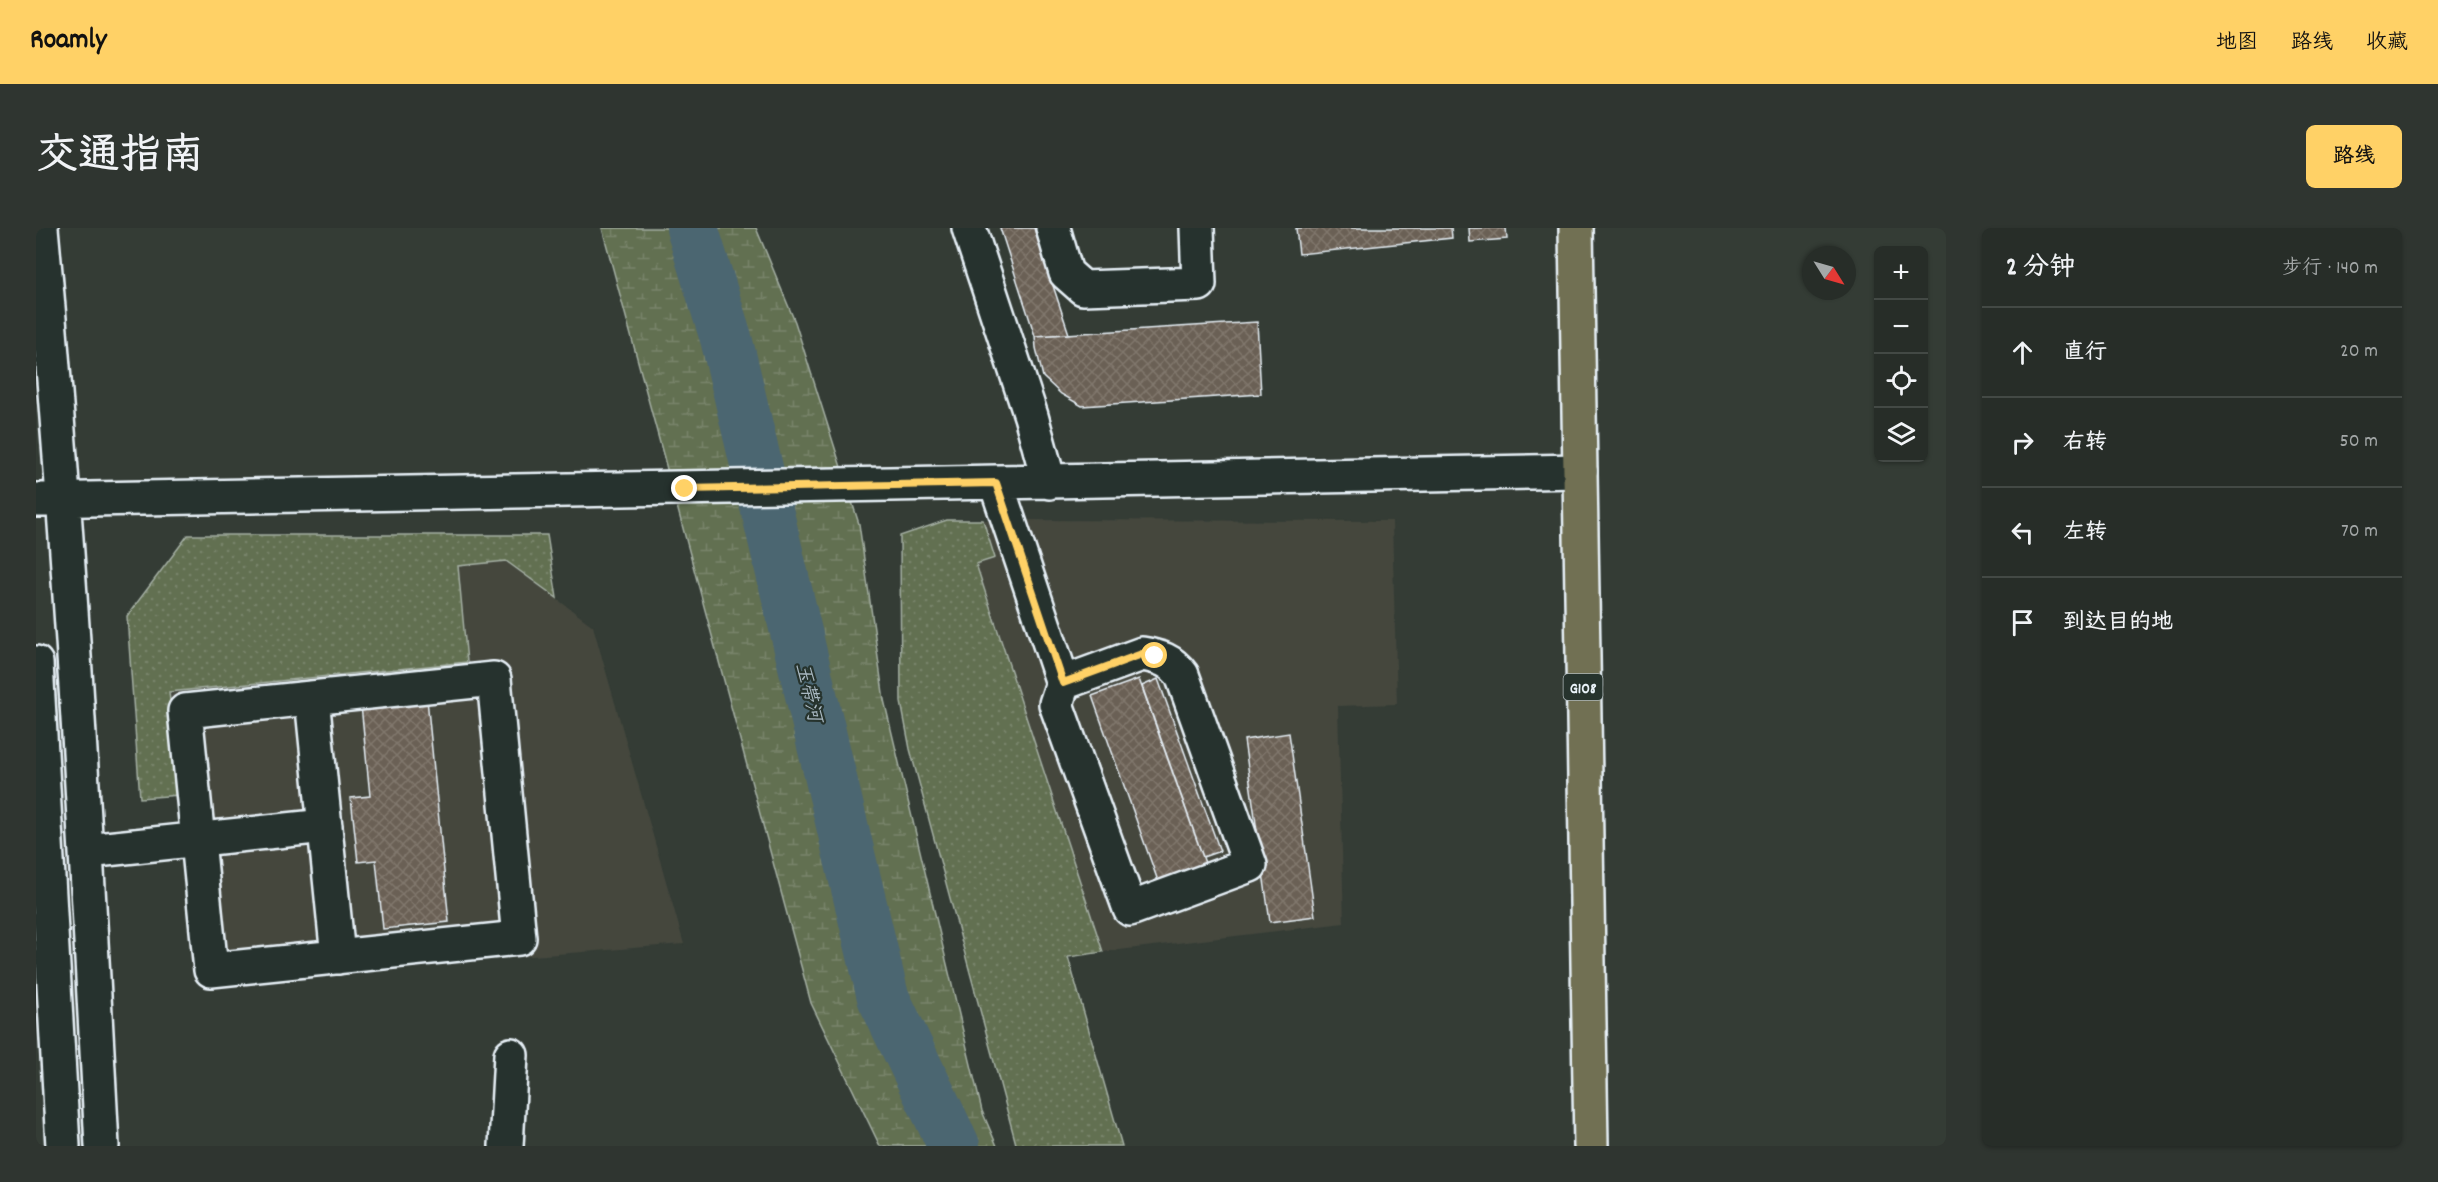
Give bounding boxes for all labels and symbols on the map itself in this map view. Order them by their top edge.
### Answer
north arrow [1802,246,1856,300]
route end [671,475,697,501]
route start [1141,642,1167,668]
water label: 玉带河 [787,660,828,728]
road number: G108 [1564,674,1602,700]

